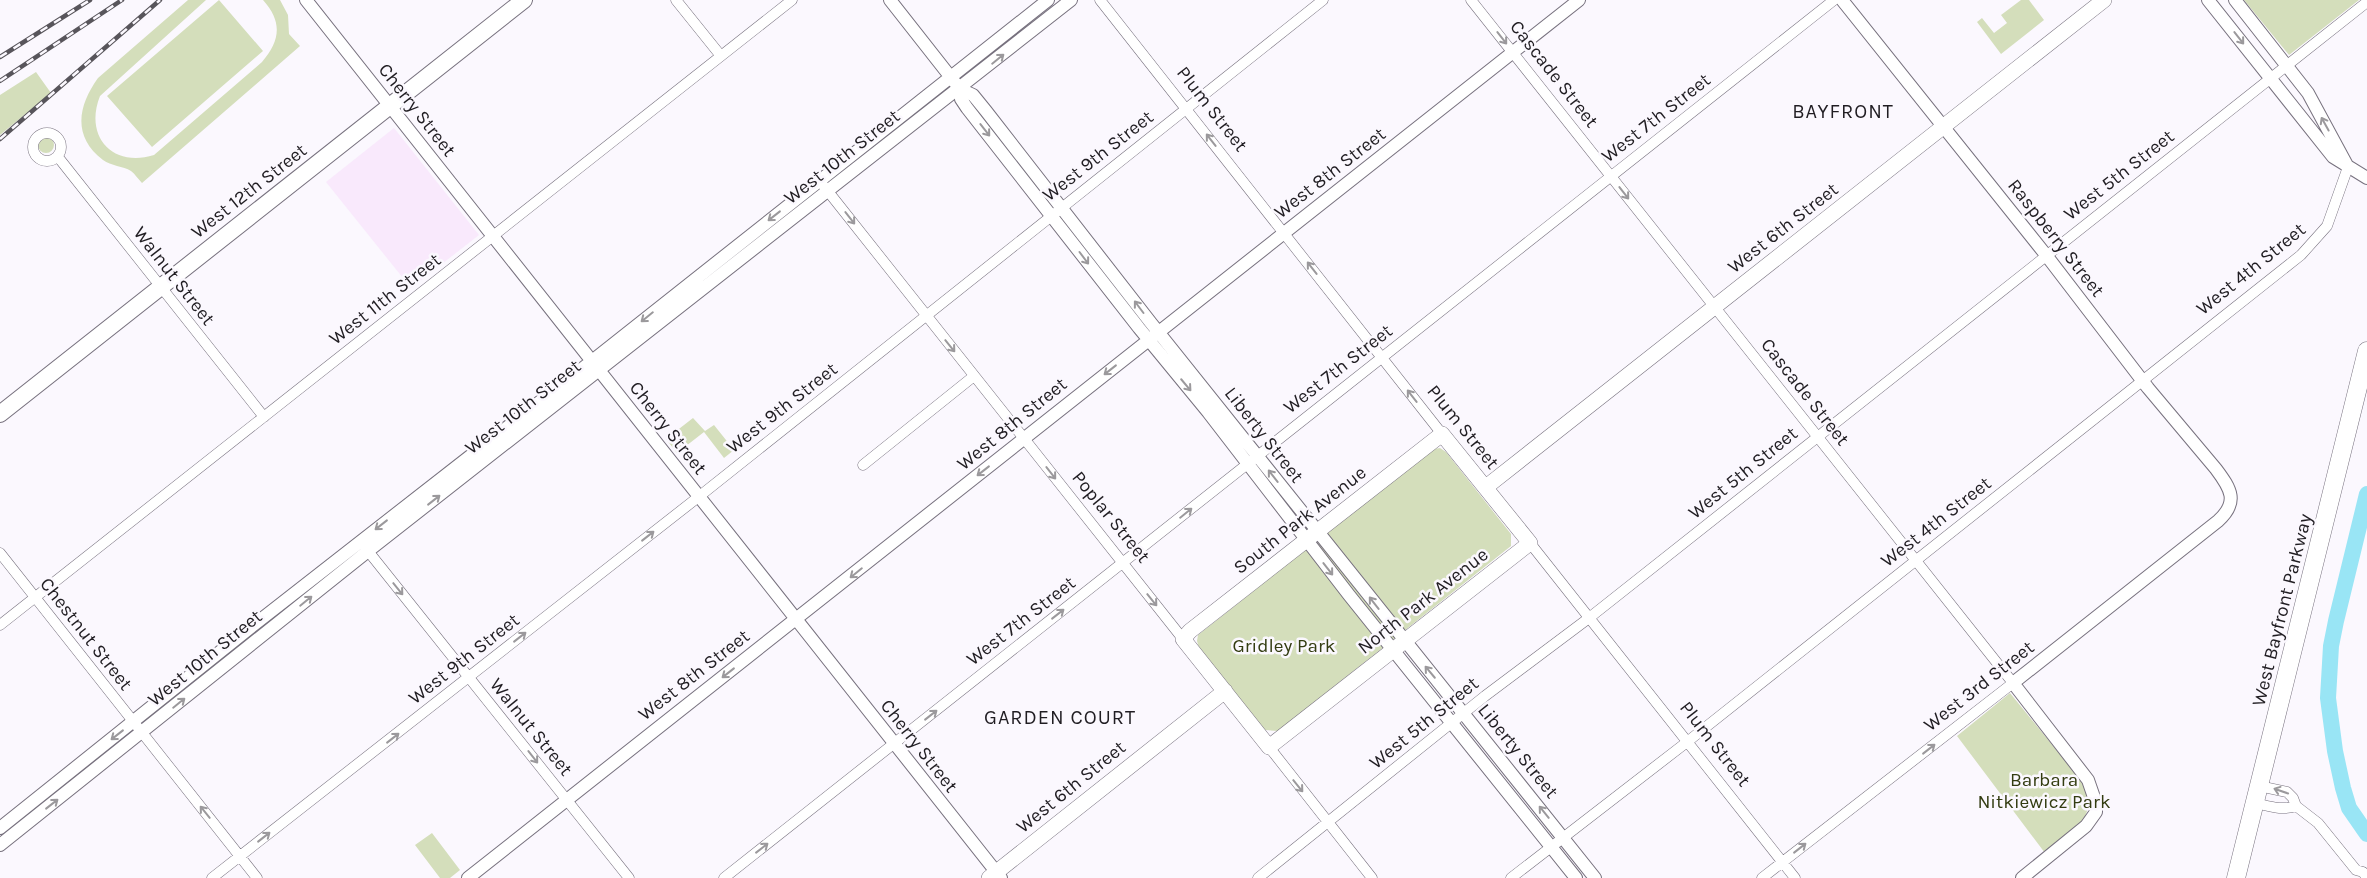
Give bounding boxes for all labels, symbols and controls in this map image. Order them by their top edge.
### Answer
street label: Cascade Street [1505,16,1603,132]
one-way arrow [1496,31,1507,44]
one-way arrow [2233,31,2244,44]
one-way arrow [991,53,1004,64]
street label: Cherry Street [374,59,460,161]
street label: Plum Street [1172,62,1252,156]
street label: West 7th Street [1597,69,1715,167]
district label: BAYFRONT [1792,100,1894,123]
street label: West 10th Street [780,105,904,209]
street label: West 9th Street [1038,106,1158,206]
one-way arrow [2320,116,2330,131]
one-way arrow [980,123,990,137]
street label: West 8th Street [1270,123,1390,223]
street label: West 5th Street [2060,125,2178,225]
one-way arrow [1206,134,1217,147]
street label: West 12th Street [187,139,311,243]
street label: Raspberry Street [2003,175,2109,301]
street label: West 6th Street [1723,178,1843,278]
one-way arrow [1619,186,1630,199]
one-way arrow [768,210,781,221]
one-way arrow [844,211,855,224]
street label: West 4th Street [2192,218,2310,320]
street label: Walnut Street [129,222,219,330]
street label: West 11th Street [325,249,445,349]
one-way arrow [1079,251,1090,264]
one-way arrow [1306,262,1317,275]
one-way arrow [1134,300,1144,314]
one-way arrow [640,312,654,322]
street label: West 7th Street [1279,320,1397,418]
street label: Cascade Street [1756,334,1854,450]
one-way arrow [945,339,956,352]
street label: West 10th Street [461,355,585,459]
street label: West 9th Street [722,358,842,458]
one-way arrow [1104,364,1117,375]
street label: West 8th Street [953,373,1071,475]
street label: Cherry Street [625,377,711,479]
one-way arrow [1180,378,1191,391]
street label: Plum Street [1422,381,1504,473]
street label: Liberty Street [1220,383,1308,487]
one-way arrow [1407,389,1417,403]
street label: West 5th Street [1684,422,1802,524]
street label: South Park Avenue [1229,461,1371,579]
one-way arrow [977,466,990,477]
one-way arrow [1046,466,1056,480]
street label: Poplar Street [1067,467,1155,567]
one-way arrow [1267,470,1278,483]
street label: West 4th Street [1877,472,1995,572]
one-way arrow [427,495,440,506]
one-way arrow [1179,508,1192,519]
street label: West Bayfront Parkway [2247,511,2317,708]
one-way arrow [375,519,388,530]
one-way arrow [641,531,654,542]
street label: North Park Avenue [1354,543,1492,659]
one-way arrow [1323,562,1334,575]
one-way arrow [850,567,863,578]
street label: West 7th Street [962,572,1080,670]
street label: Chestnut Street [35,573,137,695]
one-way arrow [393,582,404,595]
one-way arrow [1147,594,1158,607]
one-way arrow [299,595,312,606]
one-way arrow [1369,596,1379,610]
street label: West 10th Street [143,605,267,711]
one-way arrow [1051,608,1064,619]
street label: West 9th Street [404,609,524,709]
street label: West 8th Street [634,625,754,725]
one-way arrow [513,631,526,642]
park label: Gridley Park [1232,635,1336,657]
street label: West 3rd Street [1920,636,2038,736]
one-way arrow [1425,666,1436,679]
one-way arrow [722,667,735,678]
street label: West 5th Street [1365,672,1483,774]
street label: Walnut Street [485,674,577,780]
street label: Cherry Street [876,695,962,797]
one-way arrow [172,697,185,708]
street label: Plum Street [1675,697,1755,791]
street label: Liberty Street [1473,699,1563,803]
district label: GARDEN COURT [984,706,1136,729]
one-way arrow [924,709,937,720]
one-way arrow [111,730,124,741]
one-way arrow [386,732,399,743]
street label: West 6th Street [1012,736,1130,838]
one-way arrow [1922,743,1935,754]
one-way arrow [528,750,539,763]
park label: Barbara Nitkiewicz Park [1977,769,2111,813]
one-way arrow [1293,779,1304,792]
one-way arrow [2273,786,2289,796]
one-way arrow [45,798,58,809]
one-way arrow [200,806,211,819]
one-way arrow [1538,806,1549,819]
one-way arrow [257,832,270,843]
one-way arrow [755,842,768,853]
one-way arrow [1794,843,1807,854]

